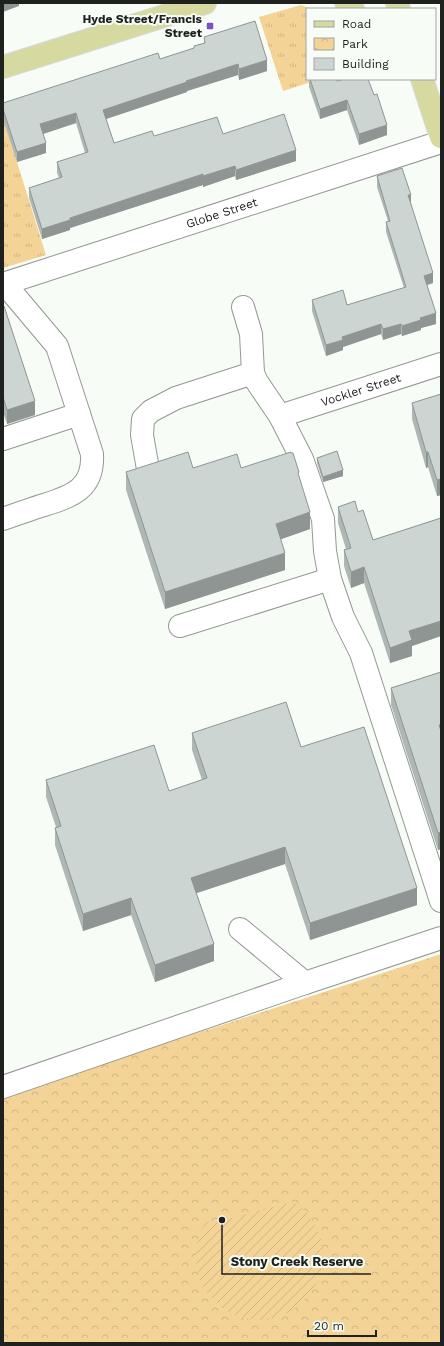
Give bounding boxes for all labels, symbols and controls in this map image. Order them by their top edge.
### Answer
legend [306,8,436,80]
place label: Hyde Street/Francis Street [82,12,203,40]
text: Road [342,17,371,31]
marker: Hyde Street/Francis Street [205,21,215,31]
text: Park [342,37,368,51]
text: Building [342,57,389,71]
street label: Globe Street [184,195,259,231]
street label: Vockler Street [319,370,403,409]
callout: Stony Creek Reserve [222,1249,371,1274]
text: Stony Creek Reserve [231,1254,364,1269]
scale bar [308,1312,376,1338]
text: 20 m [314,1319,344,1333]

